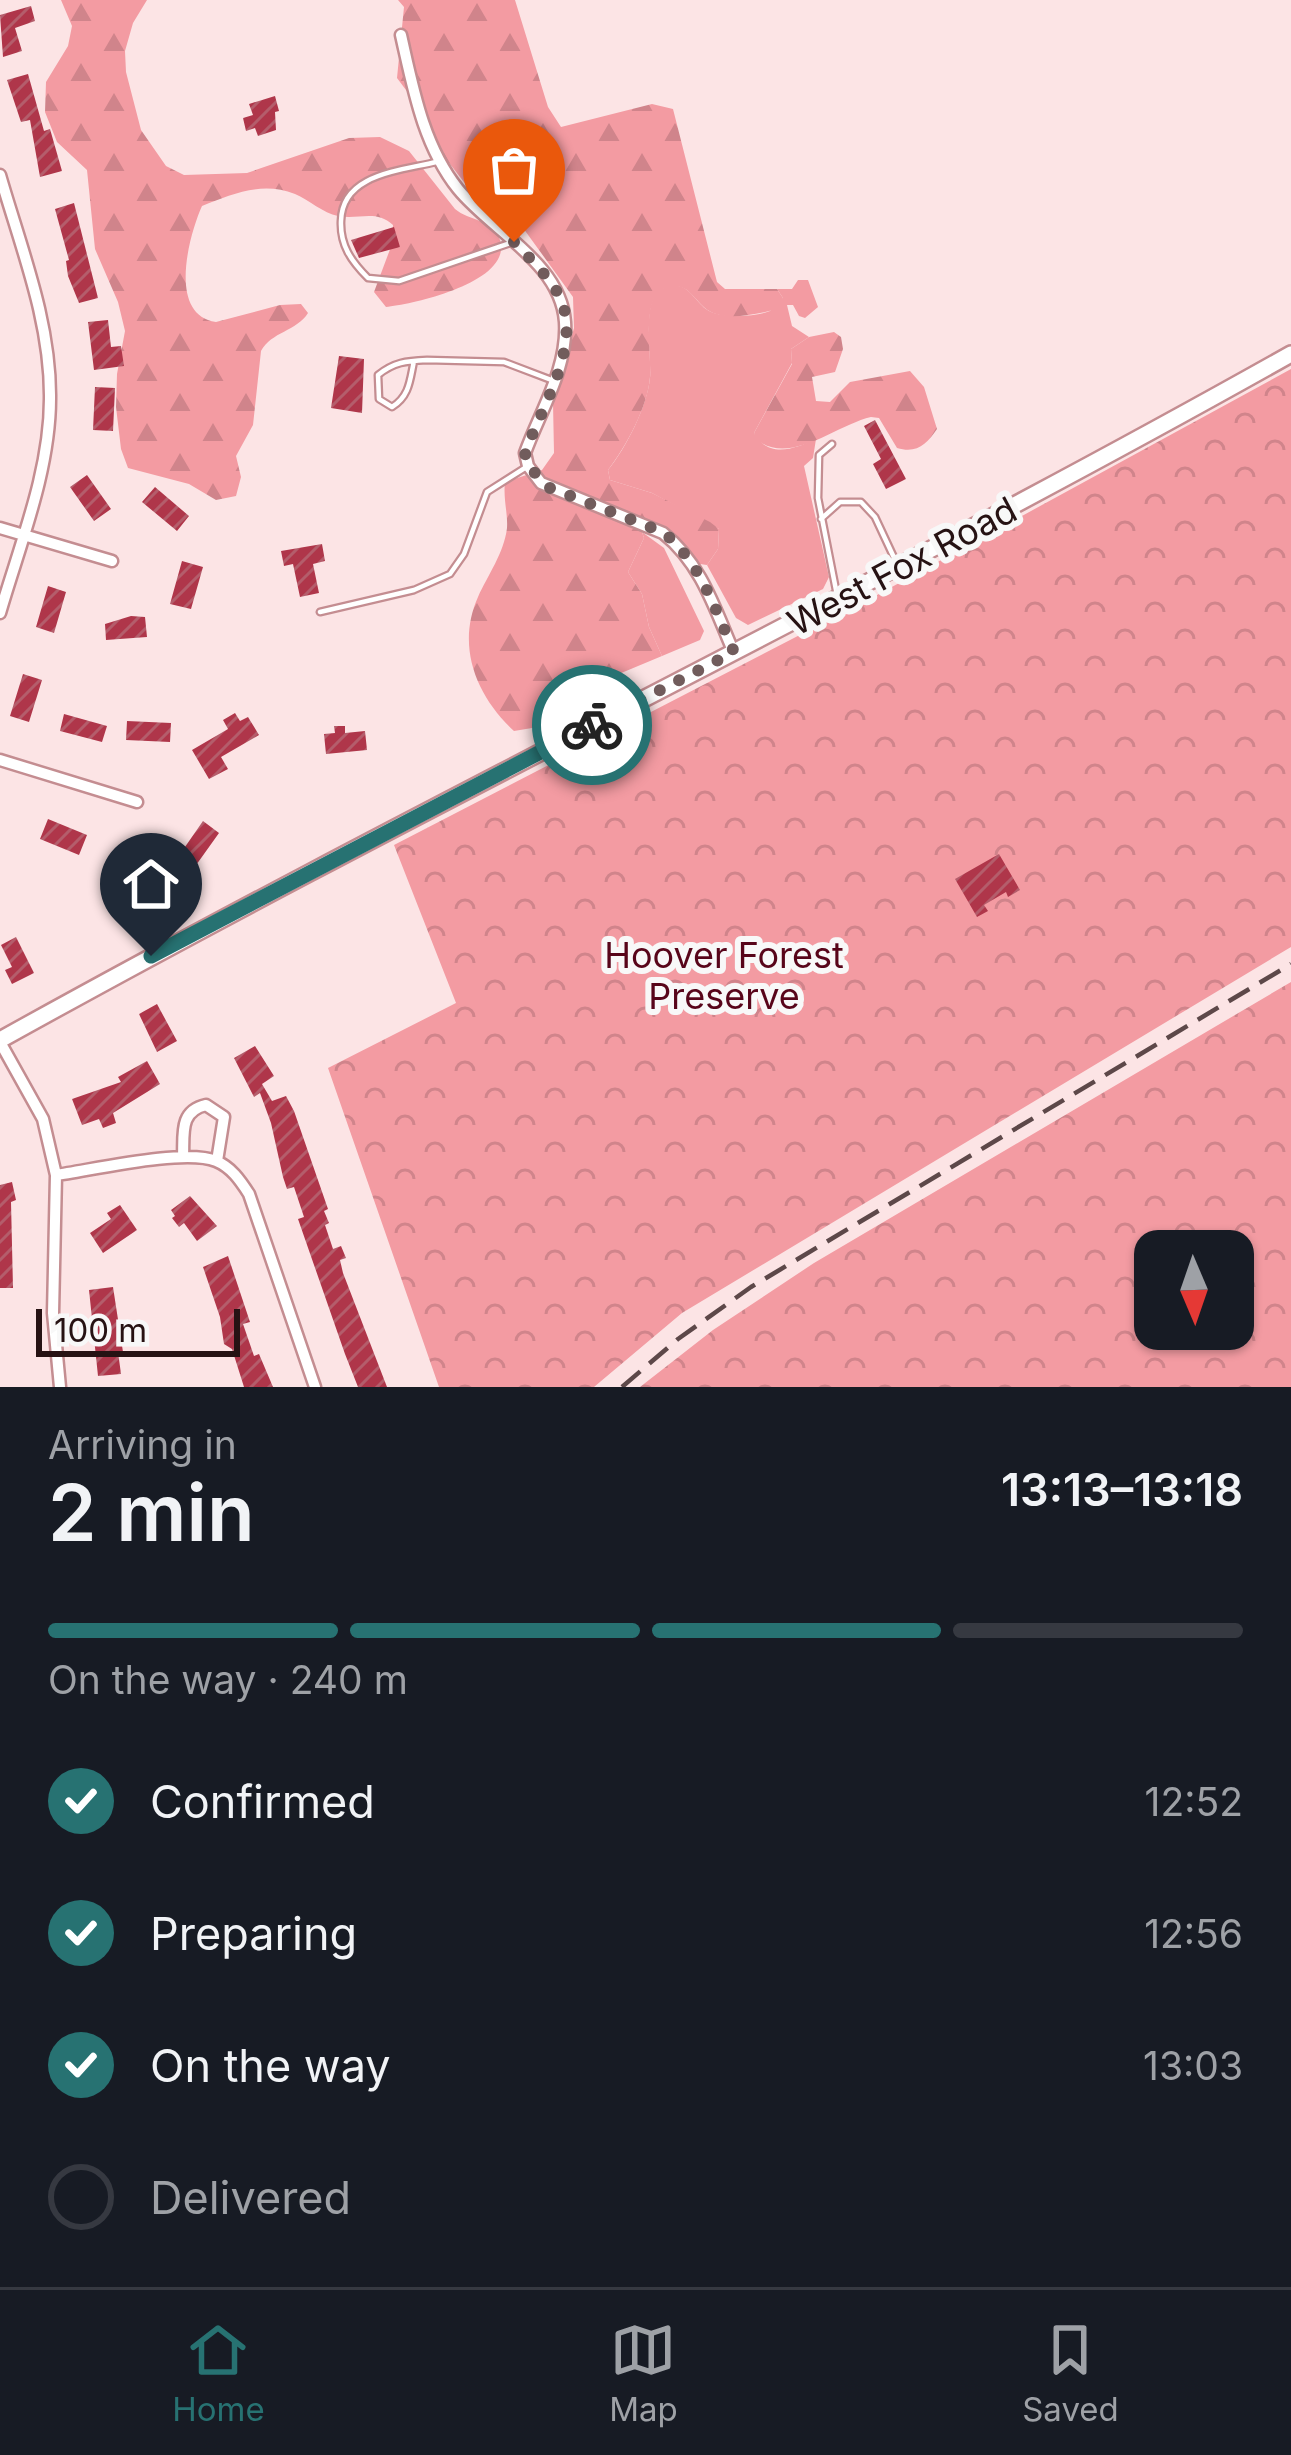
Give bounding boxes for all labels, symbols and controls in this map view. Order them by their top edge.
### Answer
pin [463,119,565,242]
icon: bag [481,137,547,203]
street label: West Fox Road [780,487,1024,645]
courier [532,665,652,785]
icon: bike [559,692,625,758]
pin [100,833,202,956]
icon: home [118,851,184,917]
park label: Hoover Forest Preserve [604,933,844,1018]
north arrow [1134,1230,1254,1350]
map controls [1134,1230,1254,1350]
scale bar [36,1303,240,1356]
text: 100 m [54,1310,147,1350]
text: Arriving in [48,1421,237,1468]
text: 13:13–13:18 [1001,1462,1243,1517]
text: 2 min [48,1465,255,1560]
text: On the way · 240 m [48,1656,408,1703]
icon: check [48,1768,114,1834]
text: Confirmed [150,1774,375,1829]
text: 12:52 [1145,1778,1243,1825]
icon: check [48,1900,114,1966]
text: Preparing [150,1906,357,1961]
text: 12:56 [1144,1910,1243,1957]
icon: check [48,2032,114,2098]
text: On the way [150,2038,391,2093]
text: 13:03 [1143,2042,1243,2089]
text: Delivered [150,2170,351,2225]
tab: Home [172,2317,265,2429]
tab: Map [609,2317,678,2429]
tab: Saved [1022,2317,1119,2429]

